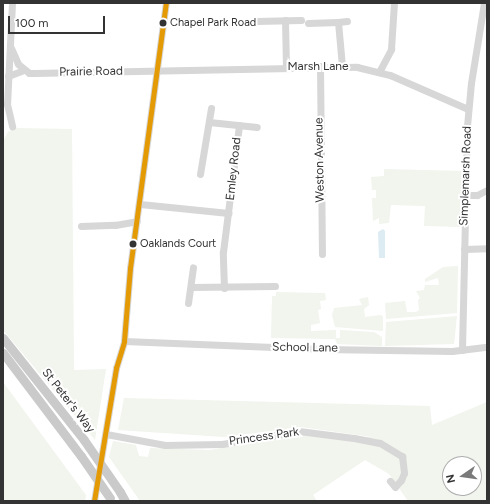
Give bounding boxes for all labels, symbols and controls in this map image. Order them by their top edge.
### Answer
scale bar [10,8,107,34]
text: 100 m [15,16,49,30]
place label: Chapel Park Road [170,16,256,30]
marker: Chapel Park Road [158,18,168,28]
street label: Marsh Lane [287,60,349,74]
street label: Prairie Road [59,64,123,80]
street label: Weston Avenue [312,117,328,203]
street label: Simplemarsh Road [457,126,475,226]
street label: Emley Road [224,137,244,201]
place label: Oaklands Court [140,237,216,251]
marker: Oaklands Court [128,239,138,249]
street label: School Lane [272,340,338,356]
street label: St Peter's Way [38,366,98,436]
street label: Princess Park [228,425,300,449]
north arrow [442,456,482,496]
text: N [444,473,458,484]

